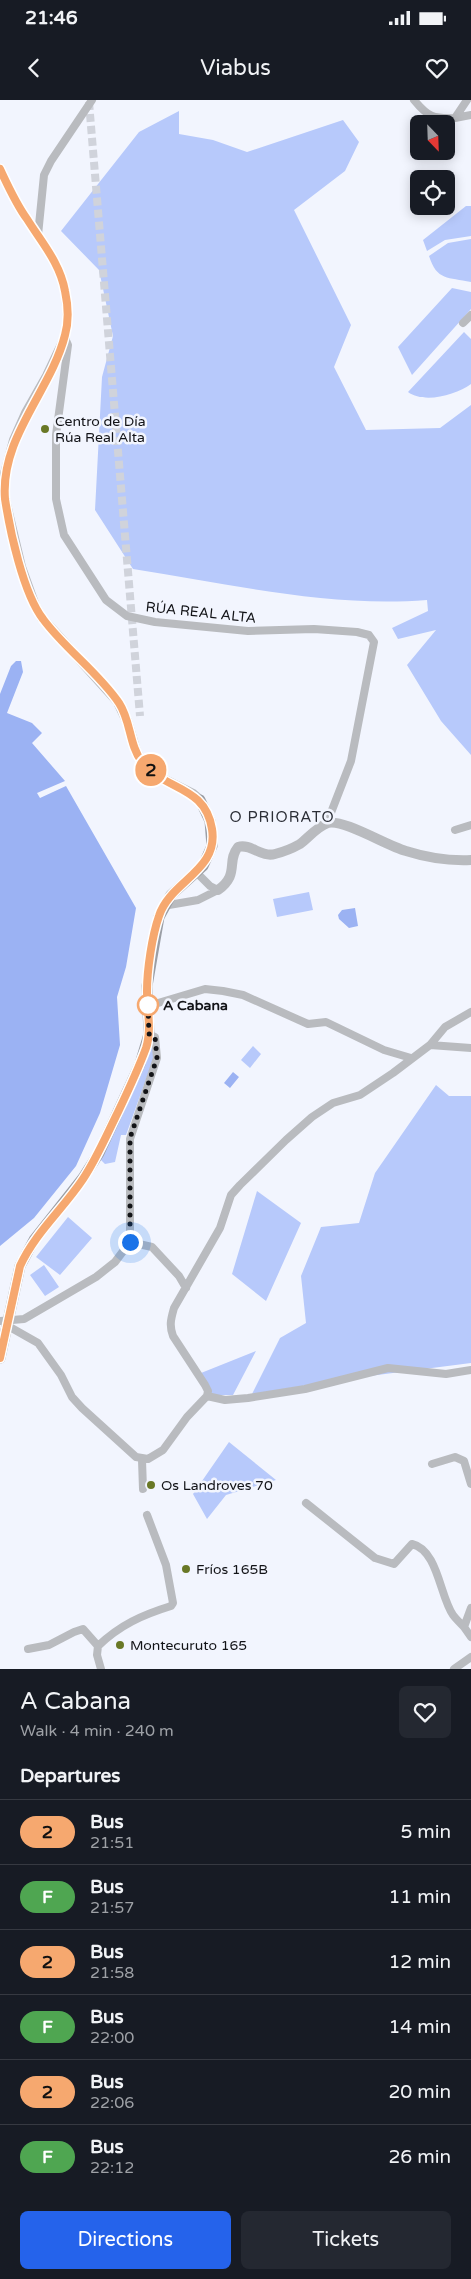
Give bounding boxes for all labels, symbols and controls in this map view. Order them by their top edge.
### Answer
text: 21:46 [25,7,78,29]
icon: back [20,54,48,82]
icon: heart [423,54,451,82]
text: Viabus [200,55,271,81]
north arrow [410,115,455,160]
map controls [410,115,455,215]
button: locate [410,170,455,215]
place label: Centro de Día Rúa Real Alta [55,413,146,446]
marker: Centro de Día Rúa Real Alta [39,423,51,435]
street label: RÚA REAL ALTA [145,598,257,627]
line badge: 2 [135,754,167,786]
text: 2 [145,759,157,781]
district label: O PRIORATO [229,808,335,826]
marker: A Cabana [137,994,159,1016]
place label: A Cabana [163,997,228,1014]
your location [118,1230,143,1255]
place label: Os Landroves 70 [161,1477,273,1494]
marker: Os Landroves 70 [145,1479,157,1491]
place label: Fríos 165B [196,1561,268,1578]
marker: Fríos 165B [180,1563,192,1575]
place label: Montecuruto 165 [130,1637,247,1654]
marker: Montecuruto 165 [114,1639,126,1651]
button: heart [399,1686,451,1738]
text: A Cabana [20,1687,131,1716]
text: Walk · 4 min · 240 m [20,1721,174,1741]
text: Departures [20,1765,120,1787]
text: Bus [90,1811,124,1833]
text: 2 [42,1821,53,1843]
text: 5 min [400,1821,451,1843]
text: 21:51 [90,1833,134,1853]
text: Bus [90,1876,124,1898]
text: F [42,1886,53,1908]
text: 11 min [388,1886,451,1908]
text: 21:57 [90,1898,134,1918]
text: Bus [90,1941,124,1963]
text: 2 [42,1951,53,1973]
text: 12 min [388,1951,451,1973]
text: 21:58 [90,1963,134,1983]
text: Bus [90,2006,124,2028]
text: F [42,2016,53,2038]
text: 14 min [388,2016,451,2038]
text: 22:00 [90,2028,134,2048]
text: Bus [90,2071,124,2093]
text: 2 [42,2081,53,2103]
text: 20 min [388,2081,451,2103]
text: 22:06 [90,2093,134,2113]
text: Bus [90,2136,124,2158]
text: F [42,2146,53,2168]
text: 26 min [388,2146,451,2168]
text: 22:12 [90,2158,134,2178]
button: Directions [20,2211,231,2269]
button: Tickets [241,2211,451,2269]

